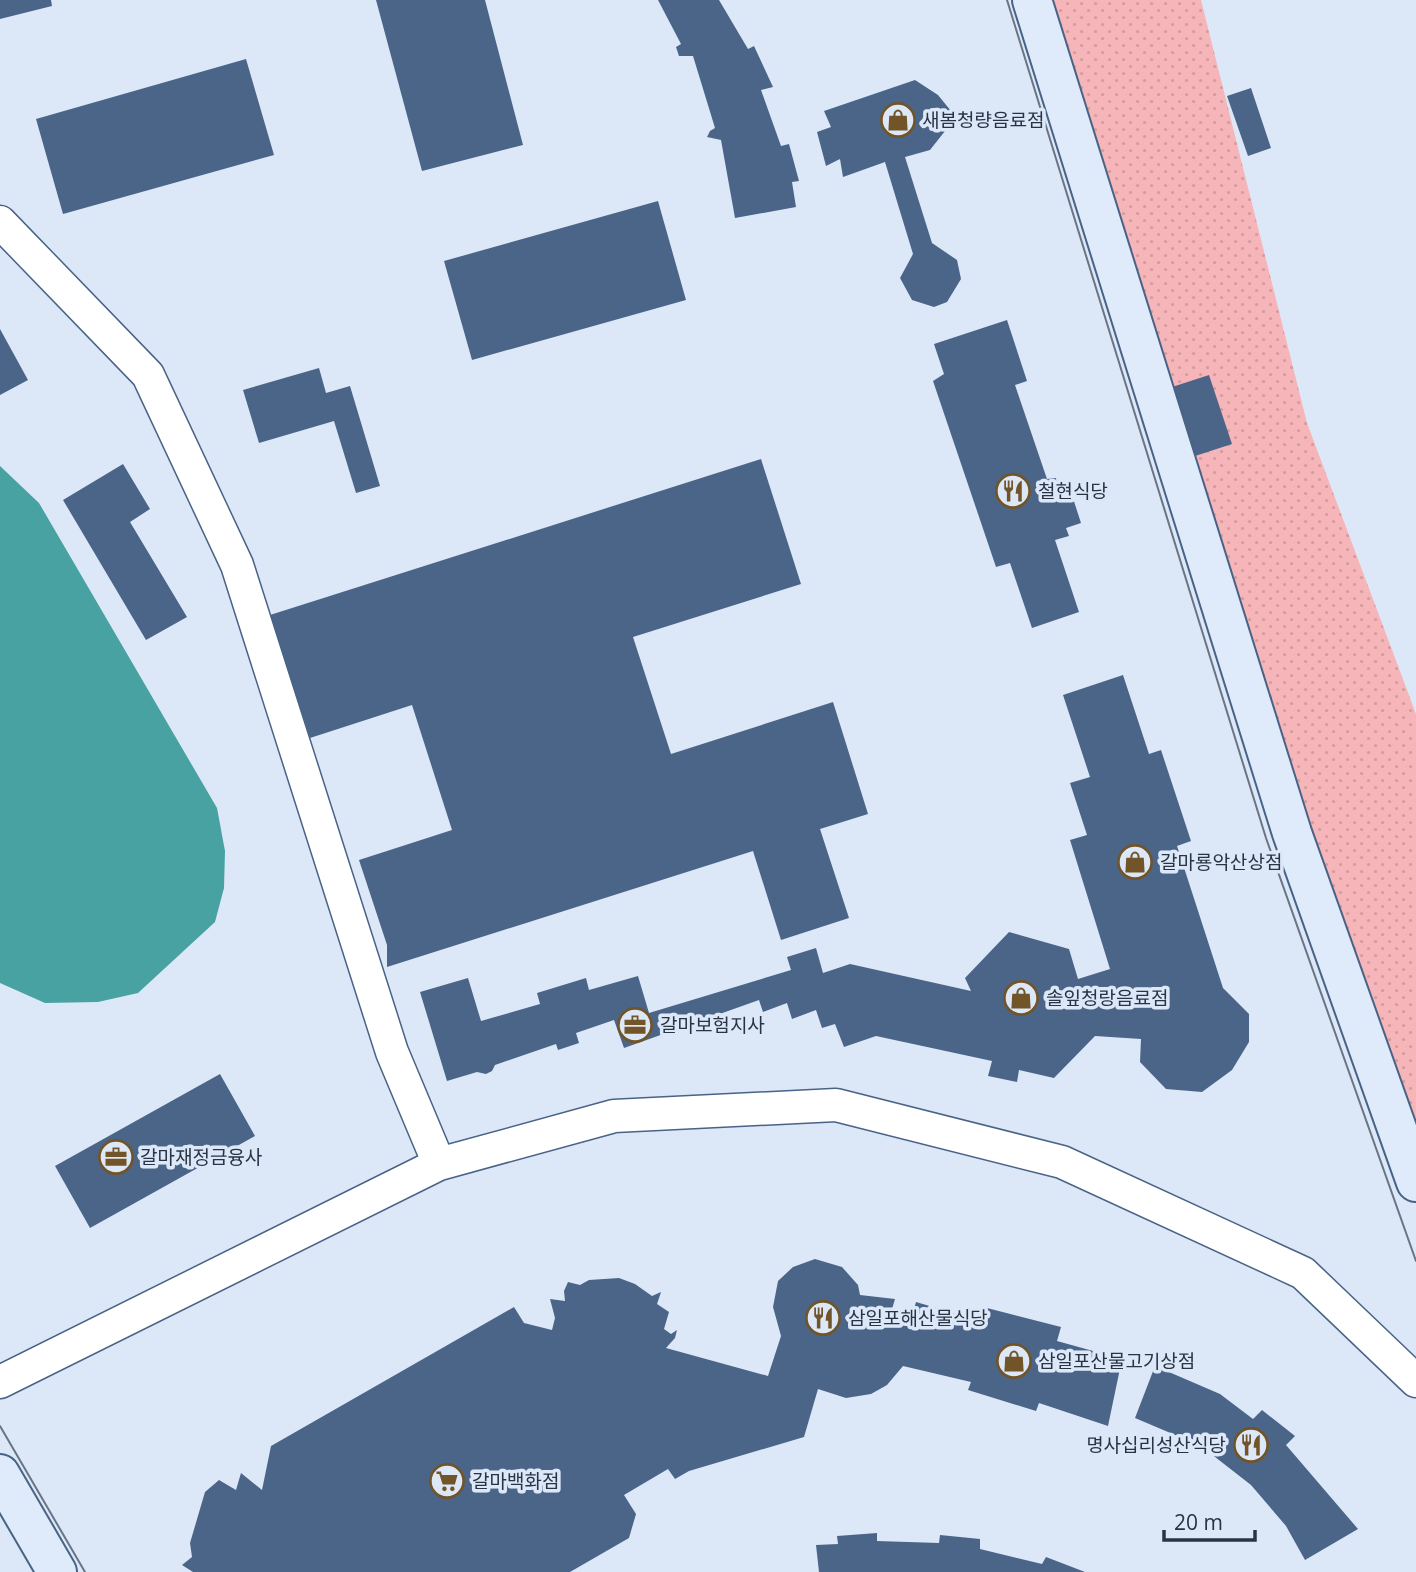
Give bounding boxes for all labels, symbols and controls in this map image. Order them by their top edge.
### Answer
shop icon: 새봄청량음료점 [879,101,917,139]
place label: 새봄청량음료점 [922,107,1044,133]
restaurant icon: 철현식당 [994,472,1032,510]
place label: 철현식당 [1038,478,1108,504]
shop icon: 갈마룡악산상점 [1116,843,1154,881]
place label: 갈마룡악산상점 [1160,849,1282,875]
shop icon: 솔잎청랑음료점 [1002,979,1040,1017]
place label: 솔잎청랑음료점 [1046,985,1168,1011]
office icon: 갈마보험지사 [616,1006,654,1044]
place label: 갈마보험지사 [660,1012,765,1038]
office icon: 갈마재정금융사 [97,1138,135,1176]
place label: 갈마재정금융사 [140,1144,262,1170]
restaurant icon: 삼일포해산물식당 [804,1299,842,1337]
place label: 삼일포해산물식당 [848,1305,988,1331]
shop icon: 삼일포산물고기상점 [995,1342,1033,1380]
place label: 삼일포산물고기상점 [1038,1348,1195,1374]
restaurant icon: 명사십리성산식당 [1232,1426,1270,1464]
place label: 명사십리성산식당 [1086,1432,1226,1458]
supermarket icon: 갈마백화점 [428,1462,466,1500]
place label: 갈마백화점 [472,1468,559,1494]
scale bar [1164,1498,1255,1542]
text: 20 m [1174,1508,1223,1536]

